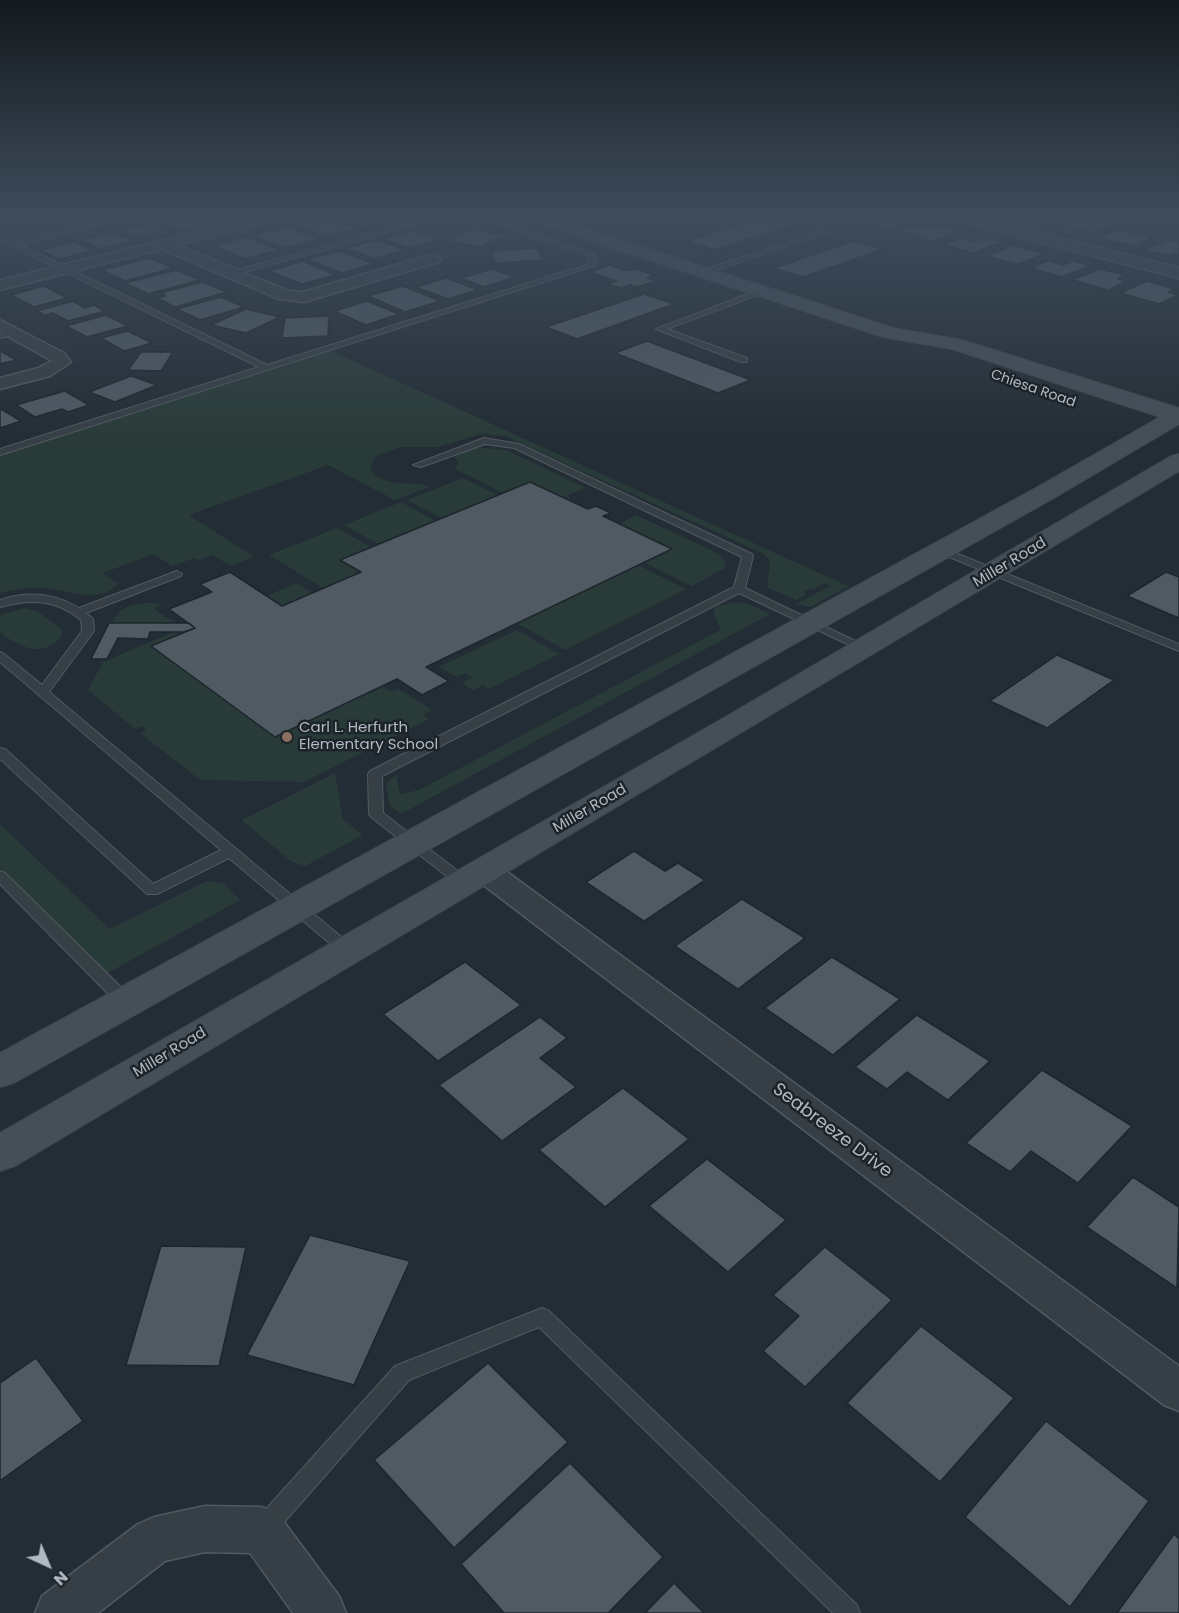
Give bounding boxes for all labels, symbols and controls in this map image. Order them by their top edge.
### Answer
street label: Chiesa Road [988,367,1078,411]
street label: Miller Road [970,534,1050,592]
place label: Carl L. Herfurth Elementary School [299,719,438,754]
marker: Carl L. Herfurth Elementary School [280,730,294,744]
street label: Miller Road [550,781,630,837]
street label: Miller Road [130,1024,210,1082]
street label: Seabreeze Drive [768,1079,896,1183]
north arrow [18,1535,78,1595]
text: N [49,1566,73,1591]

